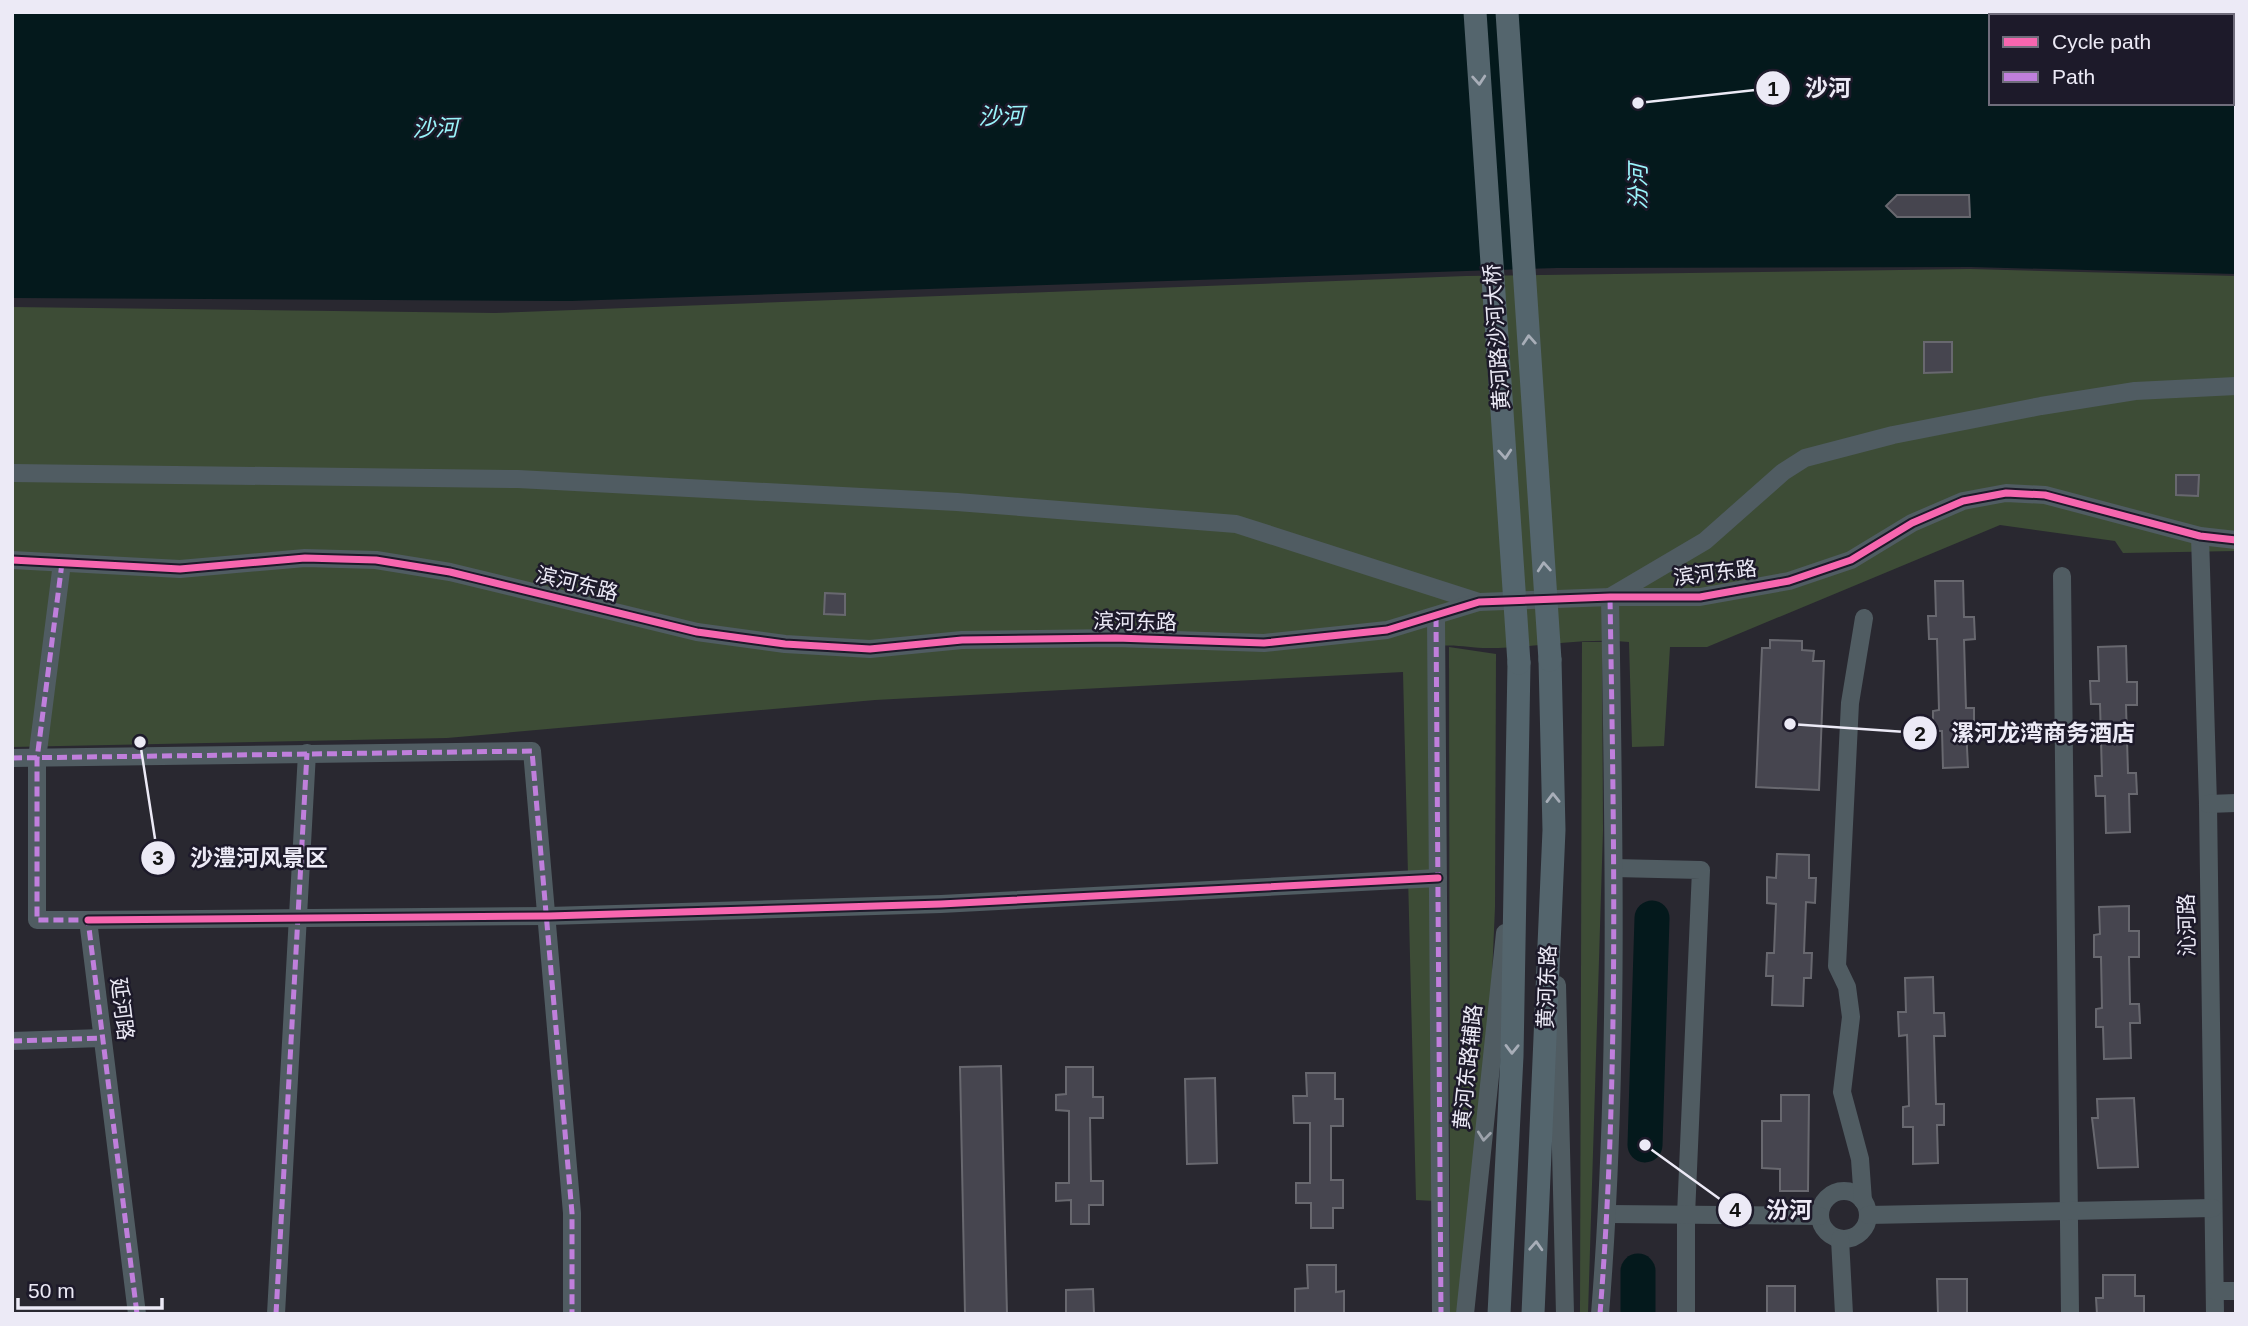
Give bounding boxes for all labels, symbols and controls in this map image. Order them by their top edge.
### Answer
legend [1989,14,2234,105]
text: Cycle path [2052,30,2151,53]
text: Path [2052,65,2095,88]
callout: 沙河 [1756,66,1865,110]
one-way arrow [1471,75,1486,86]
text: 沙河 [1805,75,1851,101]
text: 1 [1767,77,1779,100]
water label: 沙河 [978,103,1028,129]
water label: 沙河 [412,115,462,141]
water label: 汾河 [1625,160,1651,210]
street label: 黄河路沙河大桥 [1480,263,1513,411]
one-way arrow [1522,335,1537,346]
one-way arrow [1497,449,1512,460]
street label: 滨河东路 [1672,556,1758,589]
street label: 滨河东路 [534,562,621,605]
one-way arrow [1537,562,1552,573]
street label: 滨河东路 [1093,609,1177,634]
callout: 漯河龙湾商务酒店 [1902,711,2149,755]
text: 漯河龙湾商务酒店 [1951,720,2135,746]
text: 2 [1914,722,1926,745]
one-way arrow [1545,792,1561,803]
callout: 沙澧河风景区 [141,836,342,880]
text: 沙澧河风景区 [190,845,328,871]
text: 3 [152,846,164,869]
street label: 沁河路 [2174,893,2199,957]
street label: 黄河东路 [1534,945,1559,1029]
street label: 延河路 [107,976,138,1042]
street label: 黄河东路辅路 [1449,1003,1486,1131]
one-way arrow [1505,1044,1520,1055]
one-way arrow [1476,1130,1491,1142]
callout: 汾河 [1717,1188,1826,1232]
text: 汾河 [1766,1197,1812,1223]
text: 4 [1729,1198,1741,1221]
one-way arrow [1529,1240,1544,1251]
scale bar [18,1266,161,1310]
text: 50 m [28,1279,75,1302]

